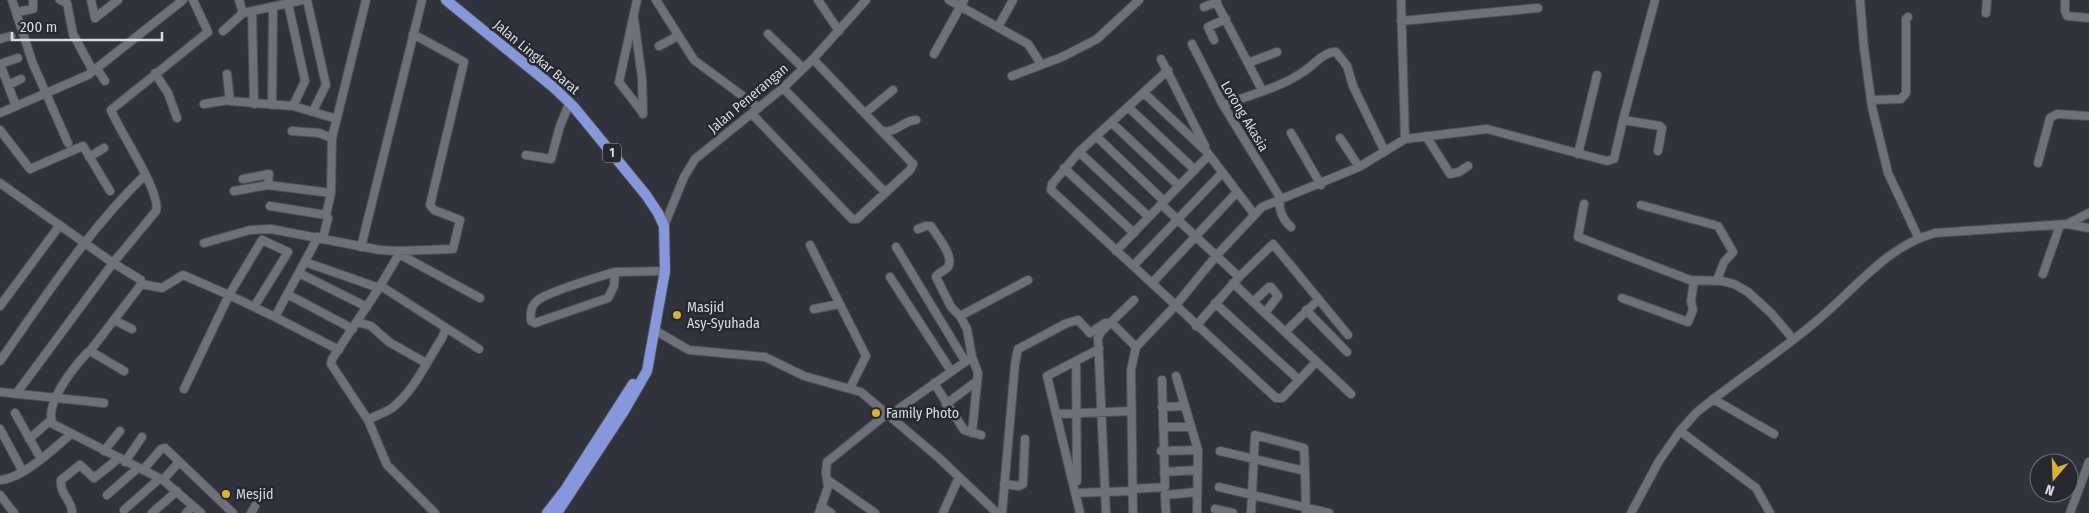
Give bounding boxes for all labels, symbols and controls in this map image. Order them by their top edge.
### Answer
scale bar [12,10,162,42]
street label: Jalan Lingkar Barat [490,16,583,99]
text: 200 m [20,18,57,36]
street label: Jalan Penerangan [705,60,792,137]
street label: Lorong Akasia [1217,78,1272,155]
road number: 1 [603,144,621,162]
place label: Masjid Asy-Syuhada [687,299,760,332]
marker: Masjid Asy-Syuhada [671,309,683,321]
place label: Family Photo [886,405,959,422]
marker: Family Photo [870,407,882,419]
north arrow [2029,453,2079,503]
text: N [2043,480,2057,499]
place label: Mesjid [236,486,273,503]
marker: Mesjid [220,488,232,500]

